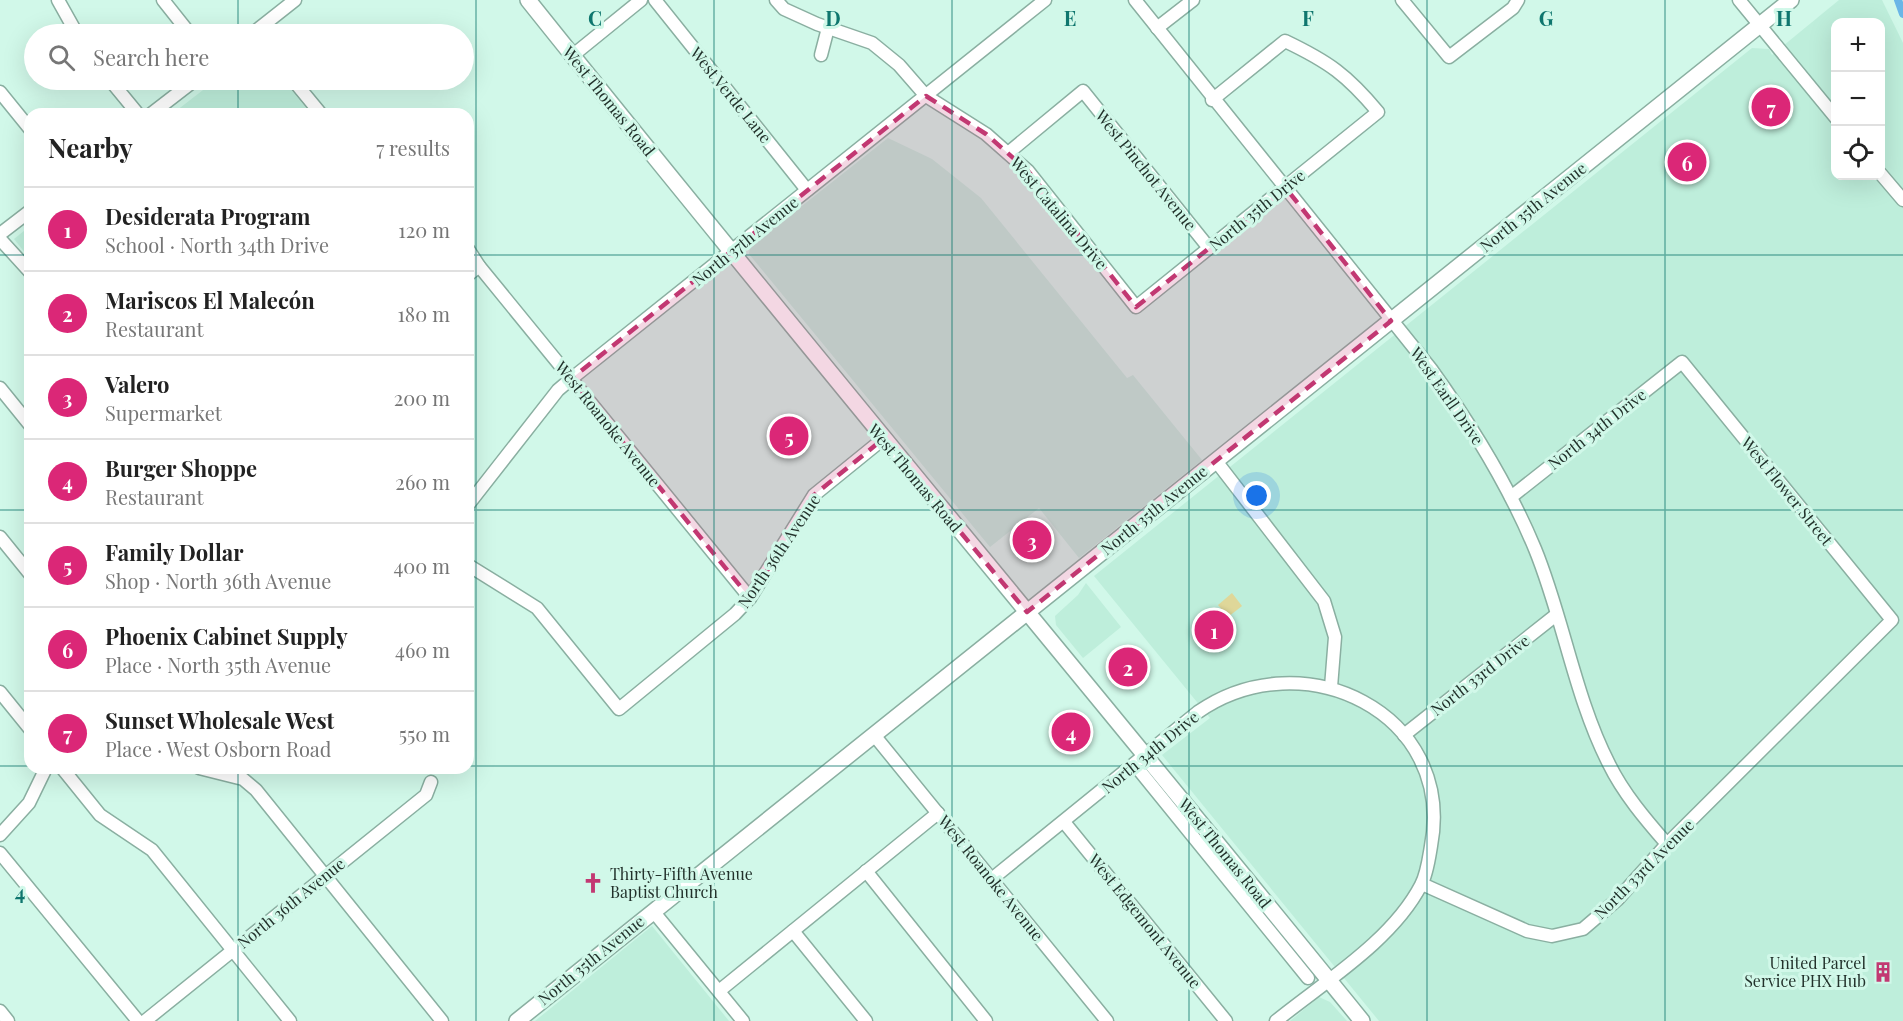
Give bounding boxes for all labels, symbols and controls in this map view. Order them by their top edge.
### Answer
text: C [588,4,602,31]
text: D [825,4,841,31]
text: E [1064,4,1076,31]
text: F [1302,4,1314,31]
text: G [1539,4,1554,31]
text: H [1776,4,1792,31]
map controls [1831,18,1885,180]
button: + [1831,18,1885,72]
search box [24,24,474,90]
icon: search [45,41,78,74]
street label: West Thomas Road [558,41,660,160]
street label: West Verde Lane [686,41,777,147]
text: Search here [93,42,209,72]
button: − [1831,72,1885,126]
pin: 7 [1752,84,1790,130]
street label: West Pinchot Avenue [1091,104,1201,234]
button: locate [1831,126,1885,180]
text: Nearby [48,130,133,165]
text: 7 results [376,134,450,161]
pin: 6 [1668,140,1706,184]
street label: West Catalina Drive [1006,151,1113,273]
street label: North 35th Avenue [1475,157,1590,256]
street label: North 35th Drive [1204,164,1309,255]
street label: North 37th Avenue [687,191,802,290]
text: Desiderata Program [105,201,310,231]
text: 1 [64,216,71,243]
text: 120 m [398,216,450,243]
text: School · North 34th Drive [105,231,329,258]
text: Mariscos El Malecón [105,285,315,315]
text: 2 [62,300,73,327]
text: 180 m [397,300,450,327]
text: Restaurant [105,315,204,342]
street label: West Earll Drive [1405,342,1489,449]
street label: West Roanoke Avenue [551,356,666,491]
text: Valero [105,369,169,399]
text: 3 [63,384,72,411]
text: 200 m [394,384,450,411]
street label: North 34th Drive [1543,384,1650,474]
text: Supermarket [105,399,222,426]
pin: 5 [770,414,808,458]
street label: West Thomas Road [863,418,967,536]
street label: West Flower Street [1736,431,1838,550]
text: Burger Shoppe [105,453,257,483]
street label: North 35th Avenue [1096,460,1211,559]
text: 4 [62,468,73,495]
text: 260 m [395,468,450,495]
your location [1242,481,1271,510]
text: Restaurant [105,483,204,510]
street label: North 36th Avenue [733,490,824,612]
pin: 3 [1012,518,1052,562]
text: Family Dollar [105,537,243,567]
text: 5 [63,552,72,579]
text: 400 m [393,552,450,579]
text: Shop · North 36th Avenue [105,567,331,594]
pin: 1 [1194,608,1234,652]
text: Phoenix Cabinet Supply [105,621,348,651]
street label: North 33rd Drive [1426,630,1533,720]
text: 6 [62,636,73,663]
text: 460 m [395,636,450,663]
pin: 2 [1108,644,1148,690]
text: Place · North 35th Avenue [105,651,331,678]
text: Sunset Wholesale West [105,705,334,735]
street label: North 34th Drive [1097,706,1203,797]
pin: 4 [1052,710,1090,754]
text: 7 [63,720,72,747]
text: 550 m [399,720,450,747]
text: Place · West Osborn Road [105,735,331,762]
street label: West Thomas Road [1174,793,1276,912]
street label: West Roanoke Avenue [934,810,1049,945]
street label: North 33rd Avenue [1589,814,1698,923]
street label: West Edgemont Avenue [1084,848,1206,992]
street label: North 36th Avenue [232,853,349,953]
place label: Thirty-Fifth Avenue Baptist Church [610,863,753,902]
church icon: Thirty-Fifth Avenue Baptist Church [581,871,605,895]
text: 4 [15,878,25,905]
street label: North 35th Avenue [533,910,648,1009]
place label: United Parcel Service PHX Hub [1744,952,1866,991]
building icon: United Parcel Service PHX Hub [1871,960,1895,984]

